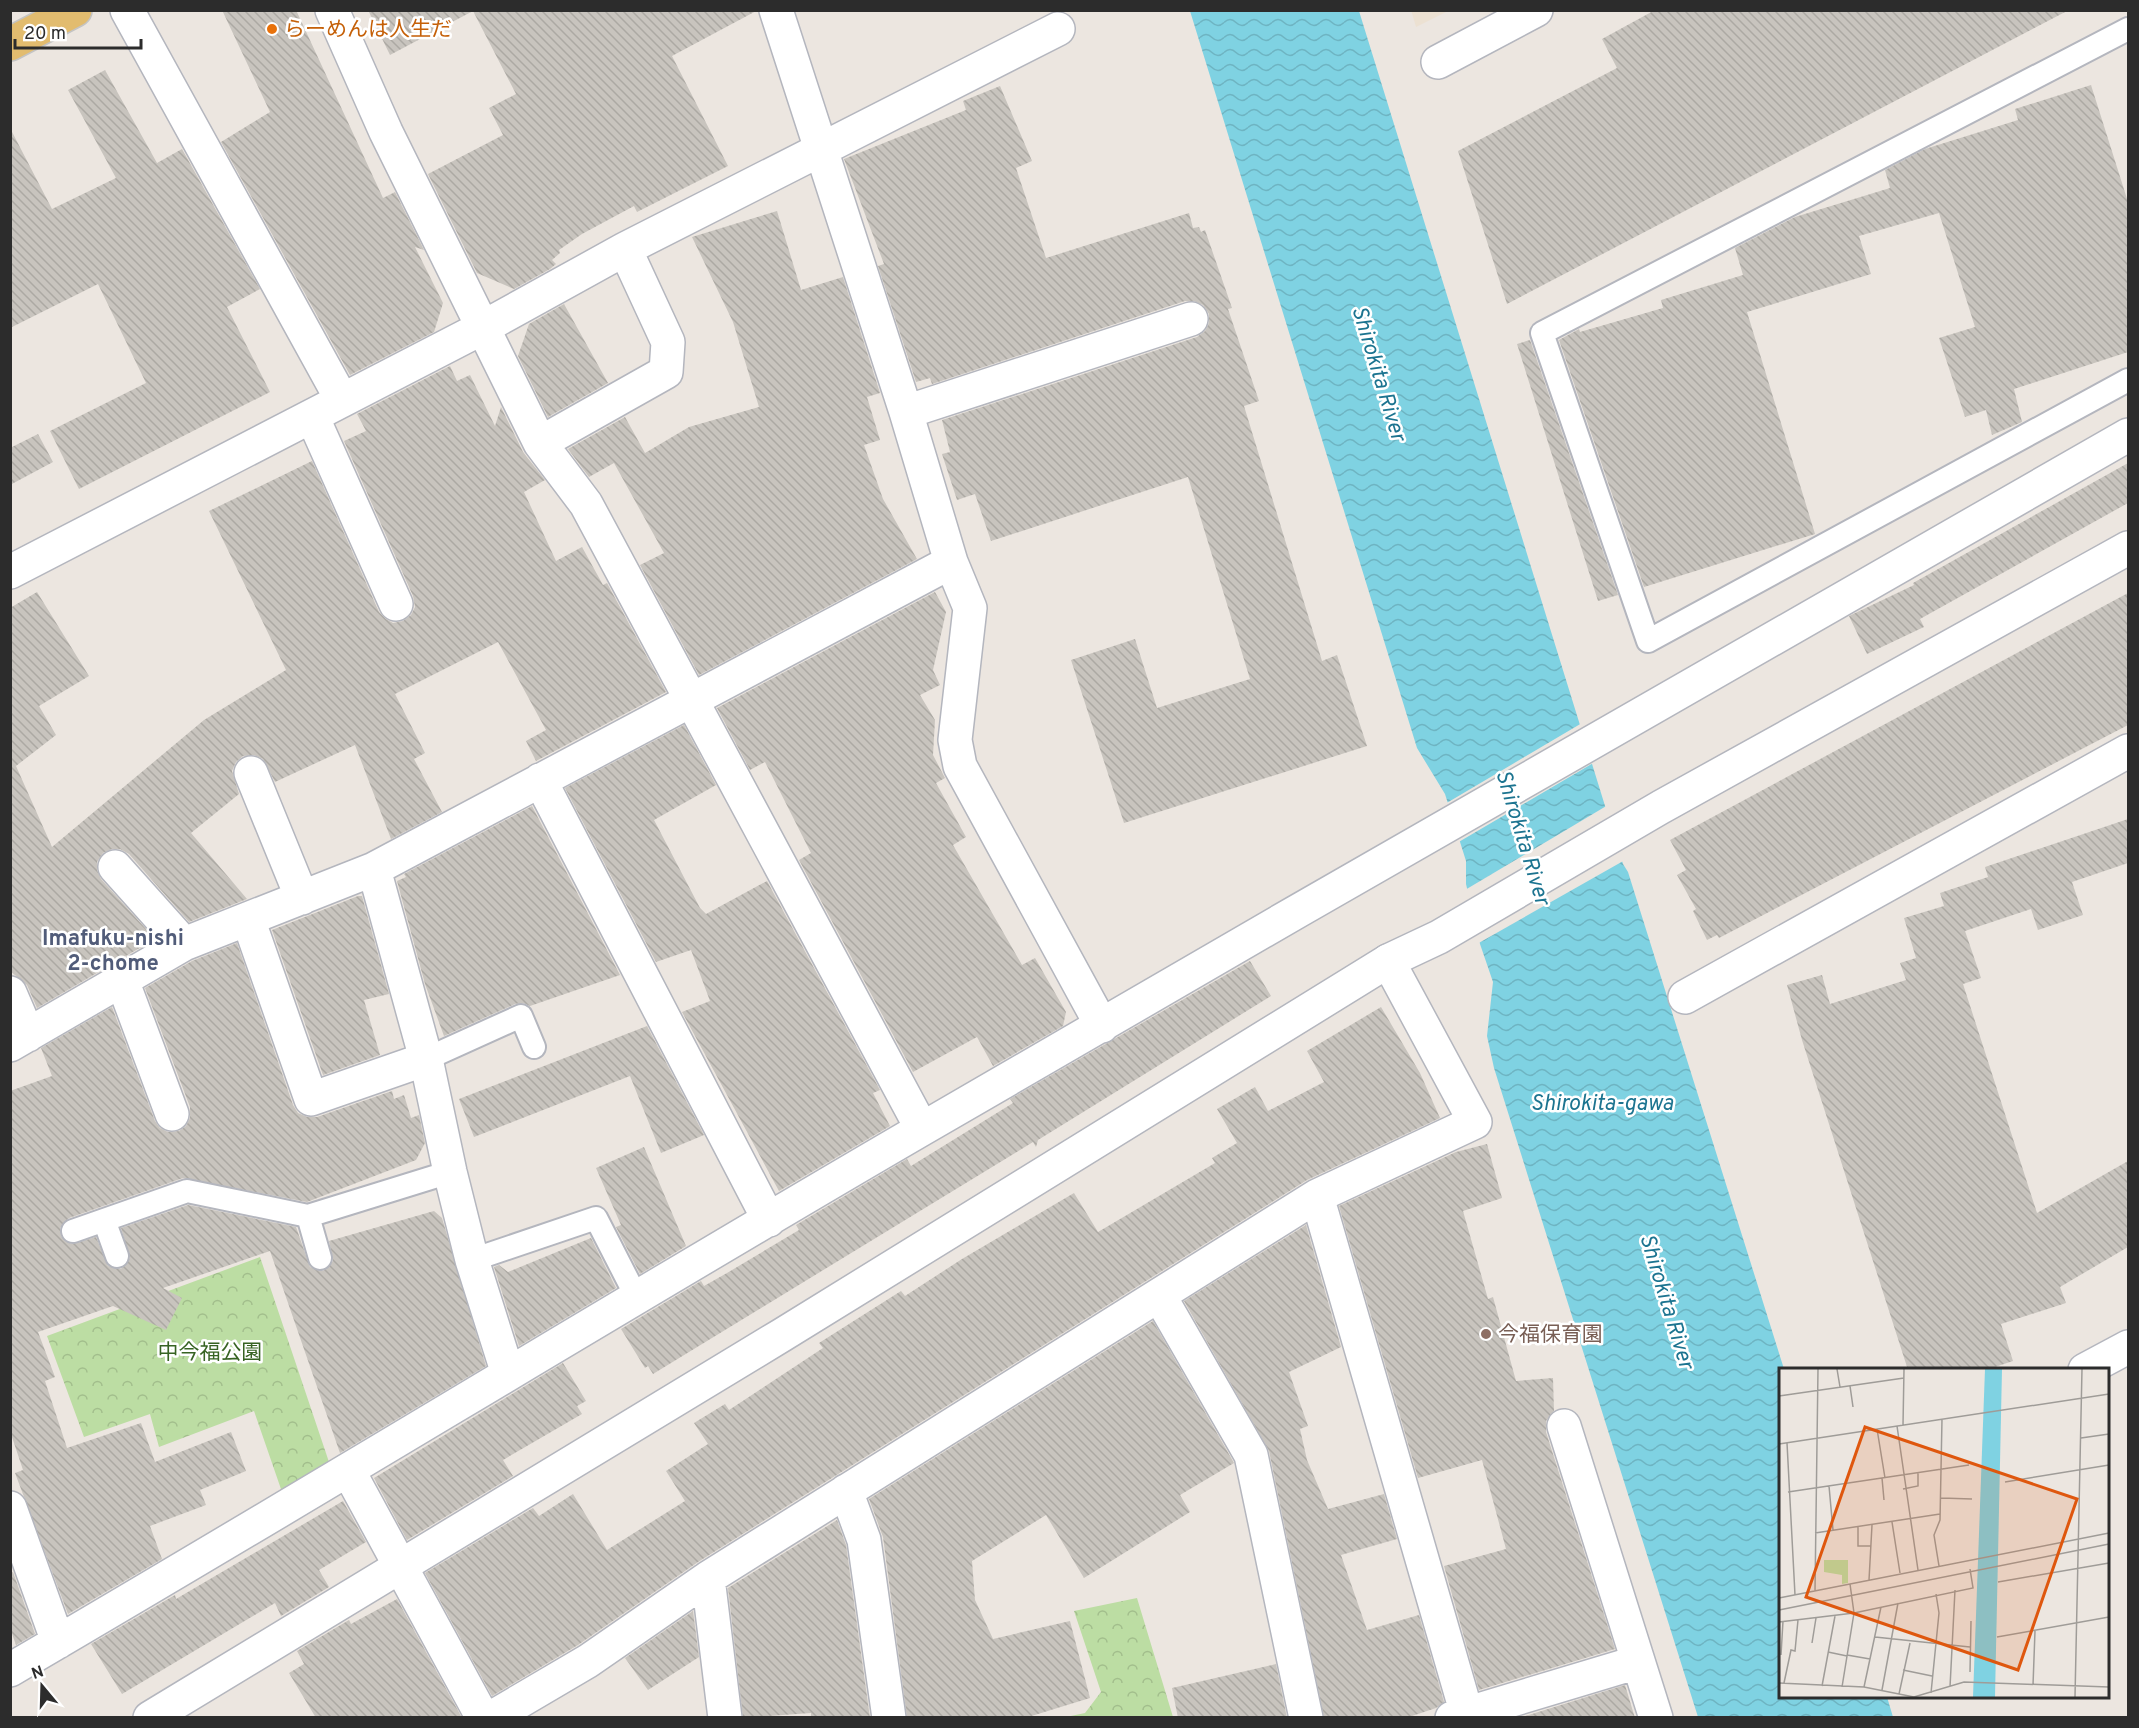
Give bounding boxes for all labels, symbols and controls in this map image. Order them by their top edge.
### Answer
scale bar [15,12,141,50]
place label: らーめんは人生だ [284,17,452,44]
marker: らーめんは人生だ [265,22,279,36]
text: 20 m [24,23,66,46]
water label: Shirokita River [1344,303,1411,446]
water label: Shirokita River [1488,767,1555,910]
district label: Imafuku-nishi 2-chome [42,926,184,978]
water label: Shirokita-gawa [1531,1091,1674,1118]
water label: Shirokita River [1632,1231,1699,1374]
place label: 今福保育園 [1498,1322,1603,1349]
marker: 今福保育園 [1479,1327,1493,1341]
park label: 中今福公園 [158,1340,263,1367]
inset map [1779,1368,2109,1698]
north arrow [12,1656,72,1716]
text: N [29,1662,46,1685]

